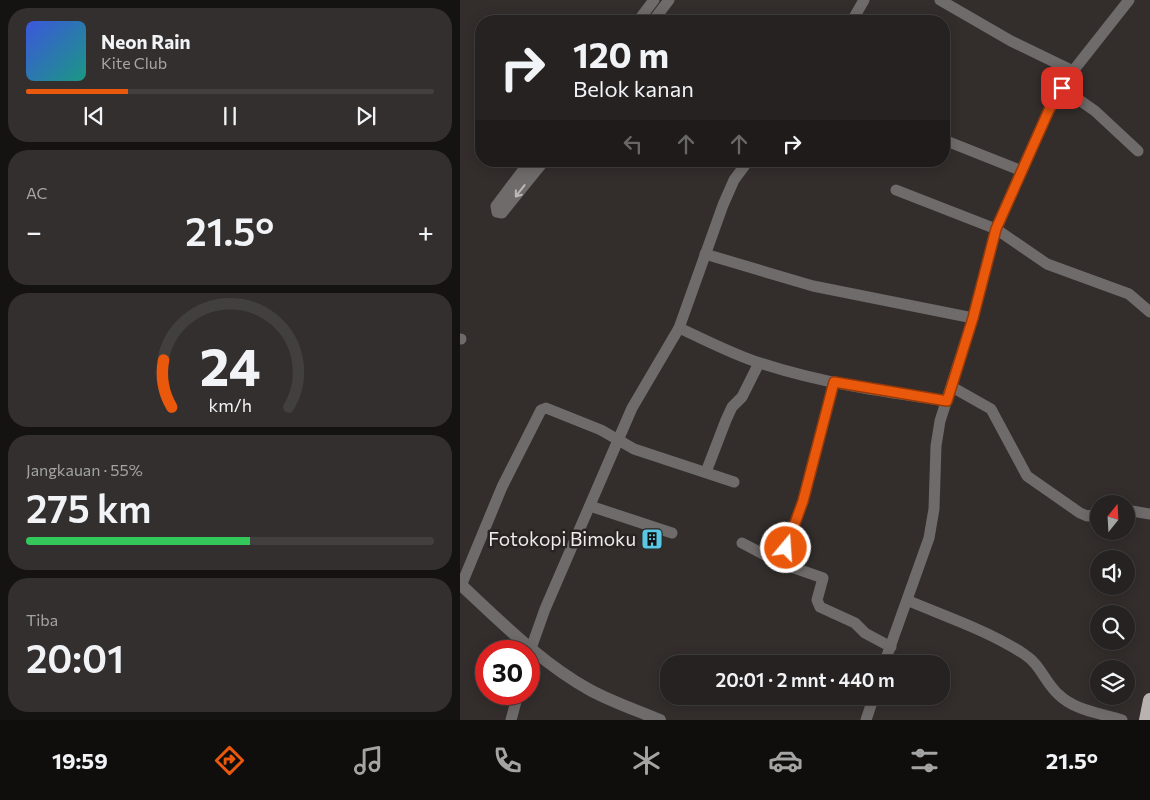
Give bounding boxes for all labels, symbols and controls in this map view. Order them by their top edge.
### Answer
text: Neon Rain [101,30,191,53]
text: 120 m [573,32,669,75]
icon: right [490,35,555,100]
text: Kite Club [101,53,167,72]
pin [1041,67,1083,109]
icon: arrive [1048,74,1076,102]
text: Belok kanan [573,75,694,102]
icon: previous [80,102,108,130]
icon: pause [216,102,244,130]
icon: next [352,102,380,130]
icon: left [619,130,647,158]
icon: ahead [672,130,700,158]
icon: ahead [725,130,753,158]
icon: right [778,130,806,158]
text: AC [26,183,48,202]
one-way arrow [515,184,525,198]
text: 21.5° [185,207,274,254]
text: − [26,214,42,248]
text: + [418,214,434,248]
text: 24 [200,333,260,397]
text: km/h [208,394,252,416]
text: Jangkauan · 55% [26,460,143,479]
text: 275 km [26,484,152,531]
north arrow [1090,495,1135,540]
map controls [1090,495,1135,705]
position arrow [759,521,811,573]
place label: Fotokopi Bimoku [488,527,636,550]
building icon: Fotokopi Bimoku [640,527,664,551]
button: sound [1090,550,1135,595]
button: search [1090,605,1135,650]
text: Tiba [26,610,58,629]
text: 20:01 [26,634,124,681]
speed limit sign: 30 [475,640,540,705]
button: layers [1090,660,1135,705]
text: 20:01 · 2 mnt · 440 m [716,668,894,691]
icon: directions [212,743,247,778]
icon: music [351,743,386,778]
icon: phone [490,743,525,778]
icon: climate [629,743,664,778]
icon: car [768,743,803,778]
icon: filters [907,743,942,778]
text: 19:59 [52,747,108,774]
text: 21.5° [1046,747,1098,774]

